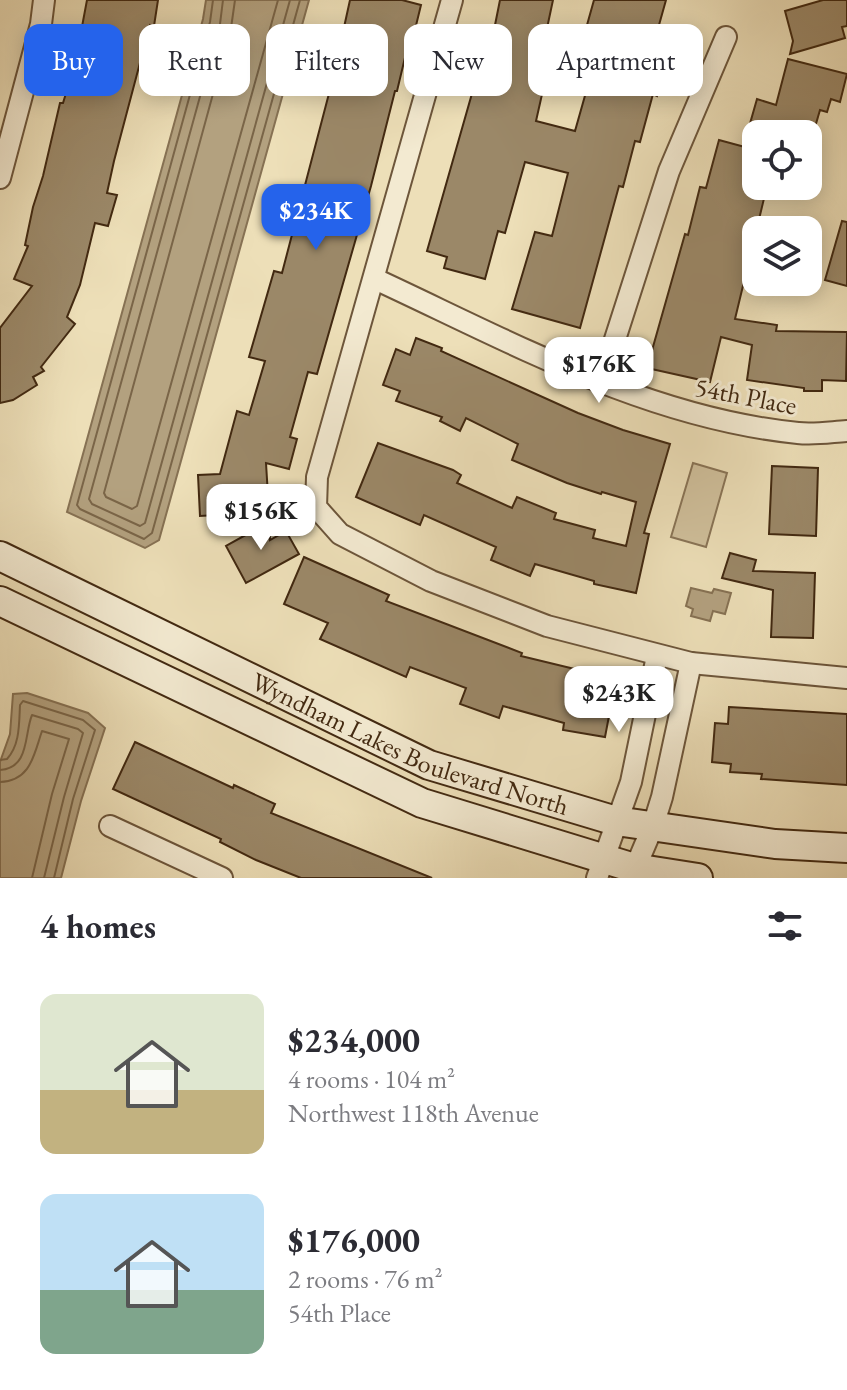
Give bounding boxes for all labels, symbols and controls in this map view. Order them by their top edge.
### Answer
chip: Buy [24,24,123,96]
chip: Rent [139,24,250,96]
chip: Filters [266,24,388,96]
chip: New [404,24,512,96]
chip: Apartment [528,24,703,96]
map controls [742,120,822,296]
button: locate [742,120,822,200]
pin: $234K [260,184,372,252]
text: $234K [279,193,353,227]
button: layers [742,216,822,296]
pin: $176K [543,337,655,405]
text: $176K [562,346,636,380]
street label: 54th Place [692,369,800,423]
pin: $156K [205,484,317,552]
text: $156K [224,493,298,527]
street label: Wyndham Lakes Boulevard North [246,664,573,823]
pin: $243K [563,666,675,734]
text: $243K [582,675,656,709]
text: 4 homes [40,904,156,948]
icon: filters [763,904,807,948]
text: $234,000 [288,1018,420,1062]
icon: home [104,1026,200,1122]
text: 4 rooms · 104 m² [288,1062,455,1096]
text: Northwest 118th Avenue [288,1096,539,1130]
text: $176,000 [288,1218,420,1262]
icon: home [104,1226,200,1322]
text: 2 rooms · 76 m² [288,1262,443,1296]
text: 54th Place [288,1296,391,1330]

